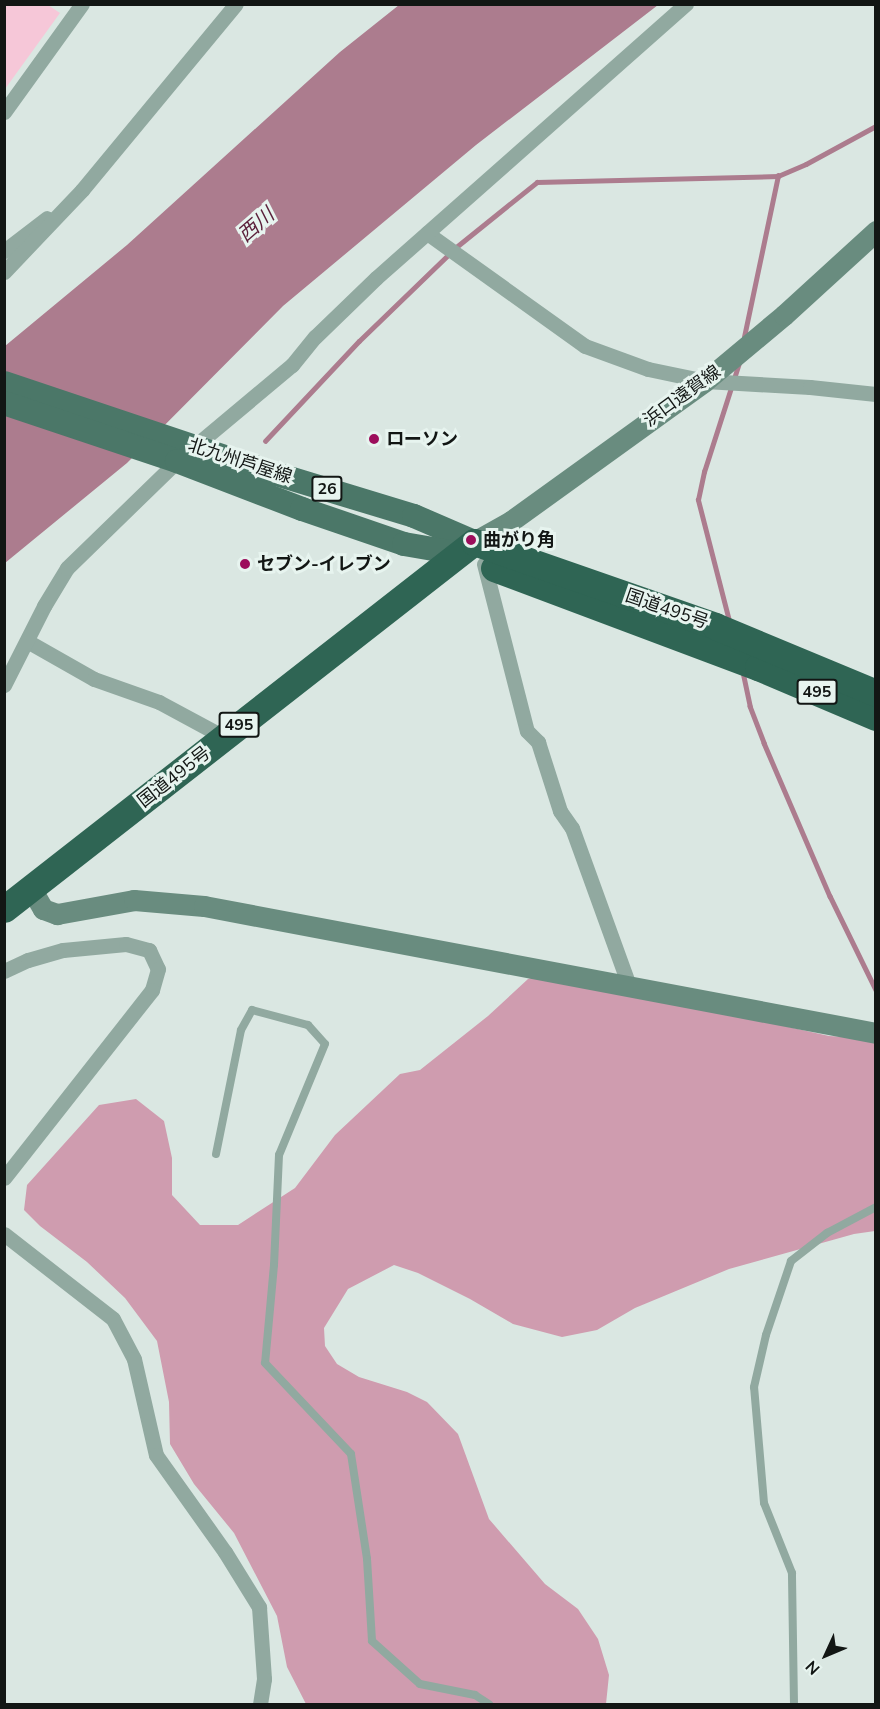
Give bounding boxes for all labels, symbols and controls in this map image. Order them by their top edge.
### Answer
water label: 西川 [233,203,279,247]
street label: 浜口遠賀線 [639,361,725,431]
place label: ローソン [386,428,458,450]
marker: ローソン [367,432,381,446]
street label: 北九州芦屋線 [185,434,295,488]
road number: 26 [310,476,344,502]
place label: 曲がり角 [483,529,555,551]
marker: 曲がり角 [464,533,478,547]
place label: セブン-イレブン [257,553,391,575]
marker: セブン-イレブン [238,557,252,571]
street label: 国道495号 [623,585,711,633]
road number: 495 [796,679,838,705]
road number: 495 [218,712,260,738]
street label: 国道495号 [133,742,215,812]
north arrow [796,1625,856,1685]
text: N [801,1656,825,1679]

